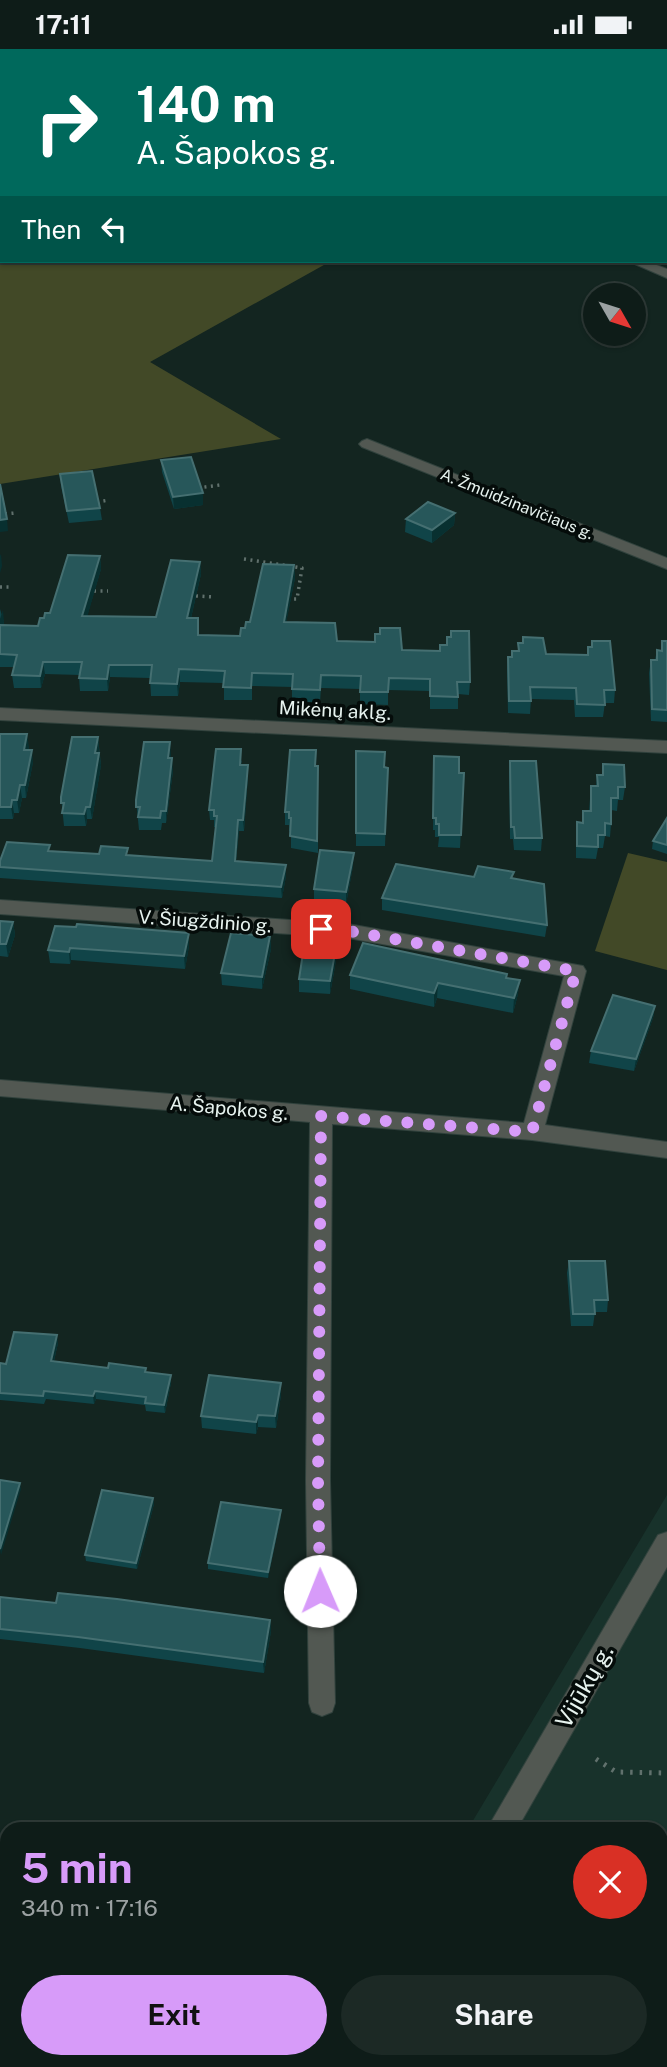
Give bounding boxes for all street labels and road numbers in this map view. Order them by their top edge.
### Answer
street label: A. Žmuidzinavičiaus g. [438,464,597,543]
street label: Mikėnų aklg. [278,696,392,724]
street label: V. Šiugždinio g. [138,905,272,937]
street label: A. Šapokos g. [169,1092,289,1124]
street label: Vijūkų g. [549,1640,619,1732]

